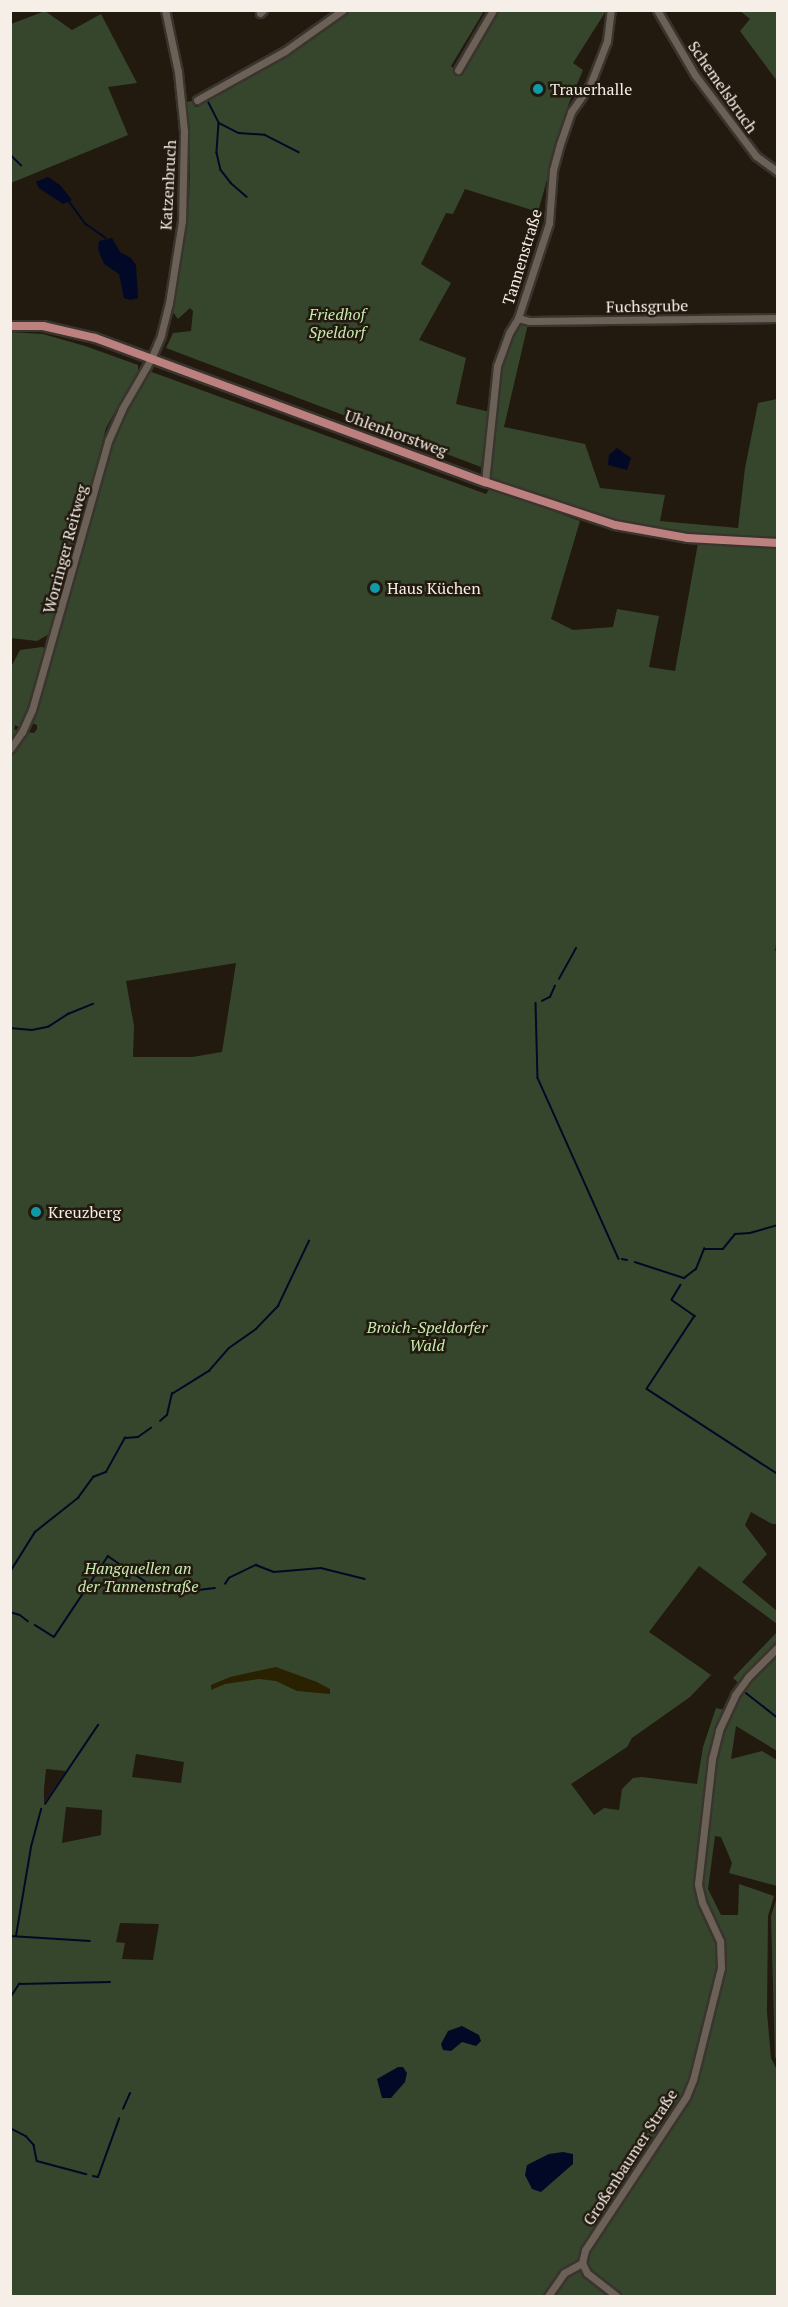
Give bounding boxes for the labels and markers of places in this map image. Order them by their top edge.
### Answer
place label: Trauerhalle [550,79,632,99]
marker: Trauerhalle [531,82,545,96]
place label: Haus Küchen [387,578,481,598]
marker: Haus Küchen [368,581,382,595]
place label: Kreuzberg [48,1202,121,1222]
marker: Kreuzberg [29,1205,43,1219]

